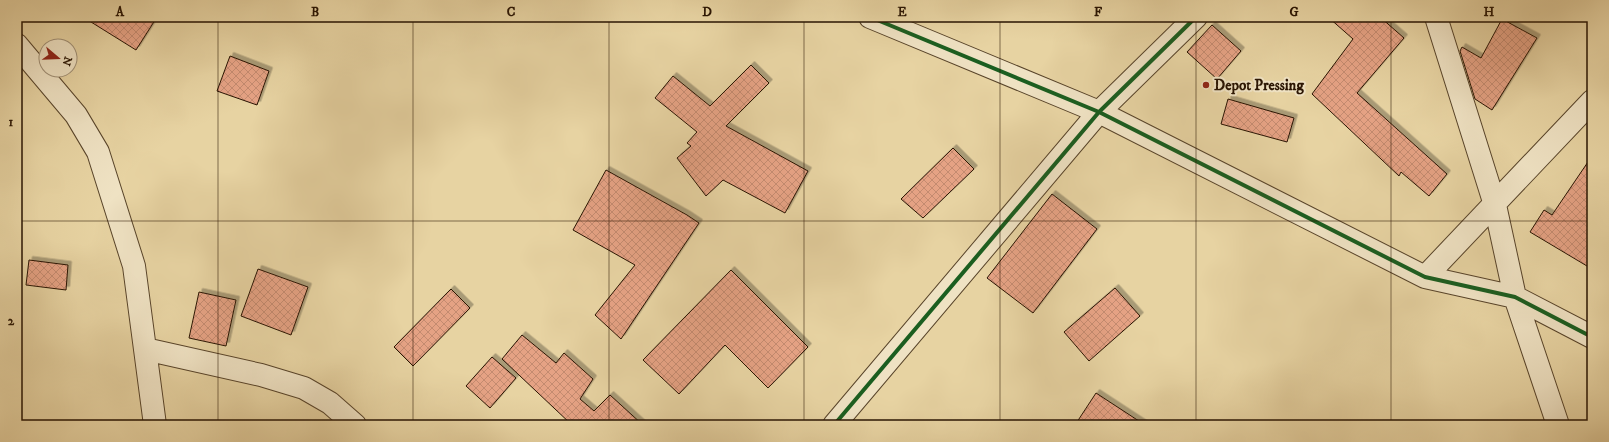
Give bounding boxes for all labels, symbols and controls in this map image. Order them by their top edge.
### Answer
text: A [115,4,125,20]
text: B [311,4,319,20]
text: C [507,4,516,20]
text: D [702,4,712,20]
text: E [897,4,907,20]
text: F [1094,4,1103,20]
text: G [1289,4,1299,20]
text: H [1484,4,1495,20]
north arrow [38,38,78,78]
text: N [58,54,75,67]
place label: Depot Pressing [1214,76,1304,95]
marker: Depot Pressing [1201,80,1211,90]
text: 1 [9,114,14,130]
text: 2 [8,313,15,329]

